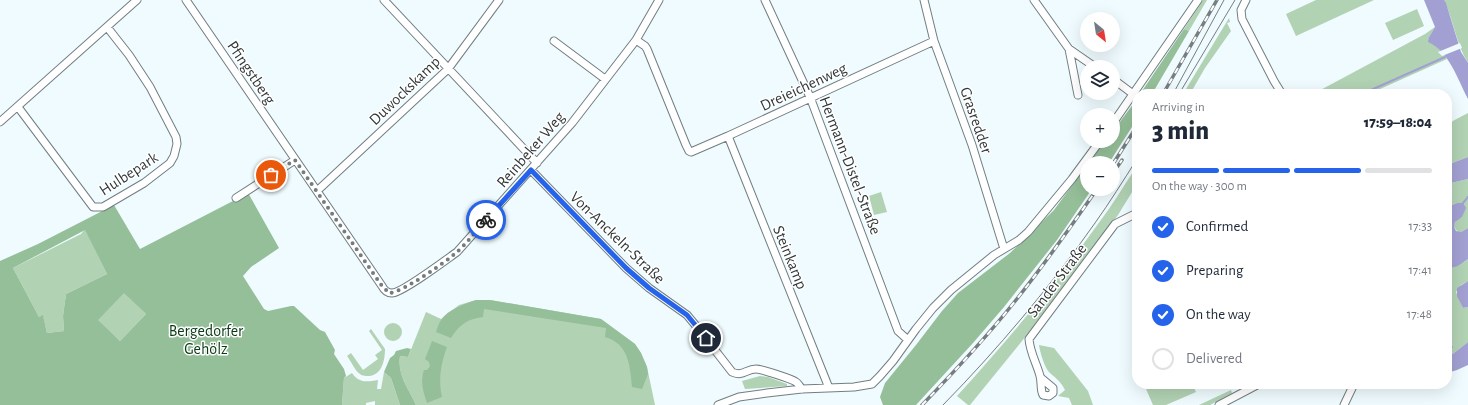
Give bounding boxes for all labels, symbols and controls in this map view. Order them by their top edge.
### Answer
north arrow [1080,12,1120,52]
map controls [1080,12,1120,196]
street label: Pfingstberg [224,38,278,107]
street label: Duwockskamp [366,53,443,128]
street label: Dreieichenweg [758,60,849,114]
button: layers [1080,60,1120,100]
street label: Grasredder [957,85,995,156]
street label: Hermann-Distel-Straße [816,94,884,237]
text: Arriving in [1152,101,1205,114]
button: + [1080,108,1120,148]
street label: Reinbeker Weg [494,109,568,190]
text: 17:59–18:04 [1364,115,1432,130]
text: 3 min [1152,118,1209,144]
street label: Hulbepark [96,149,161,199]
button: − [1080,156,1120,196]
pin [254,158,288,192]
icon: bag [260,164,282,186]
text: On the way · 300 m [1152,180,1247,193]
street label: Von-Anckeln-Straße [567,189,668,287]
courier [466,200,506,240]
icon: bike [475,209,497,231]
icon: check [1152,216,1174,238]
text: Confirmed [1186,219,1248,234]
text: 17:33 [1408,220,1432,233]
street label: Steinkamp [770,223,810,291]
street label: Sander Straße [1024,241,1090,320]
icon: check [1152,260,1174,282]
text: Preparing [1186,263,1243,278]
text: 17:41 [1408,264,1432,277]
icon: check [1152,304,1174,326]
text: On the way [1186,307,1251,322]
text: 17:48 [1407,308,1432,321]
pin [689,321,723,355]
park label: Bergedorfer Gehölz [169,323,244,357]
icon: home [695,327,717,349]
text: Delivered [1186,351,1243,366]

